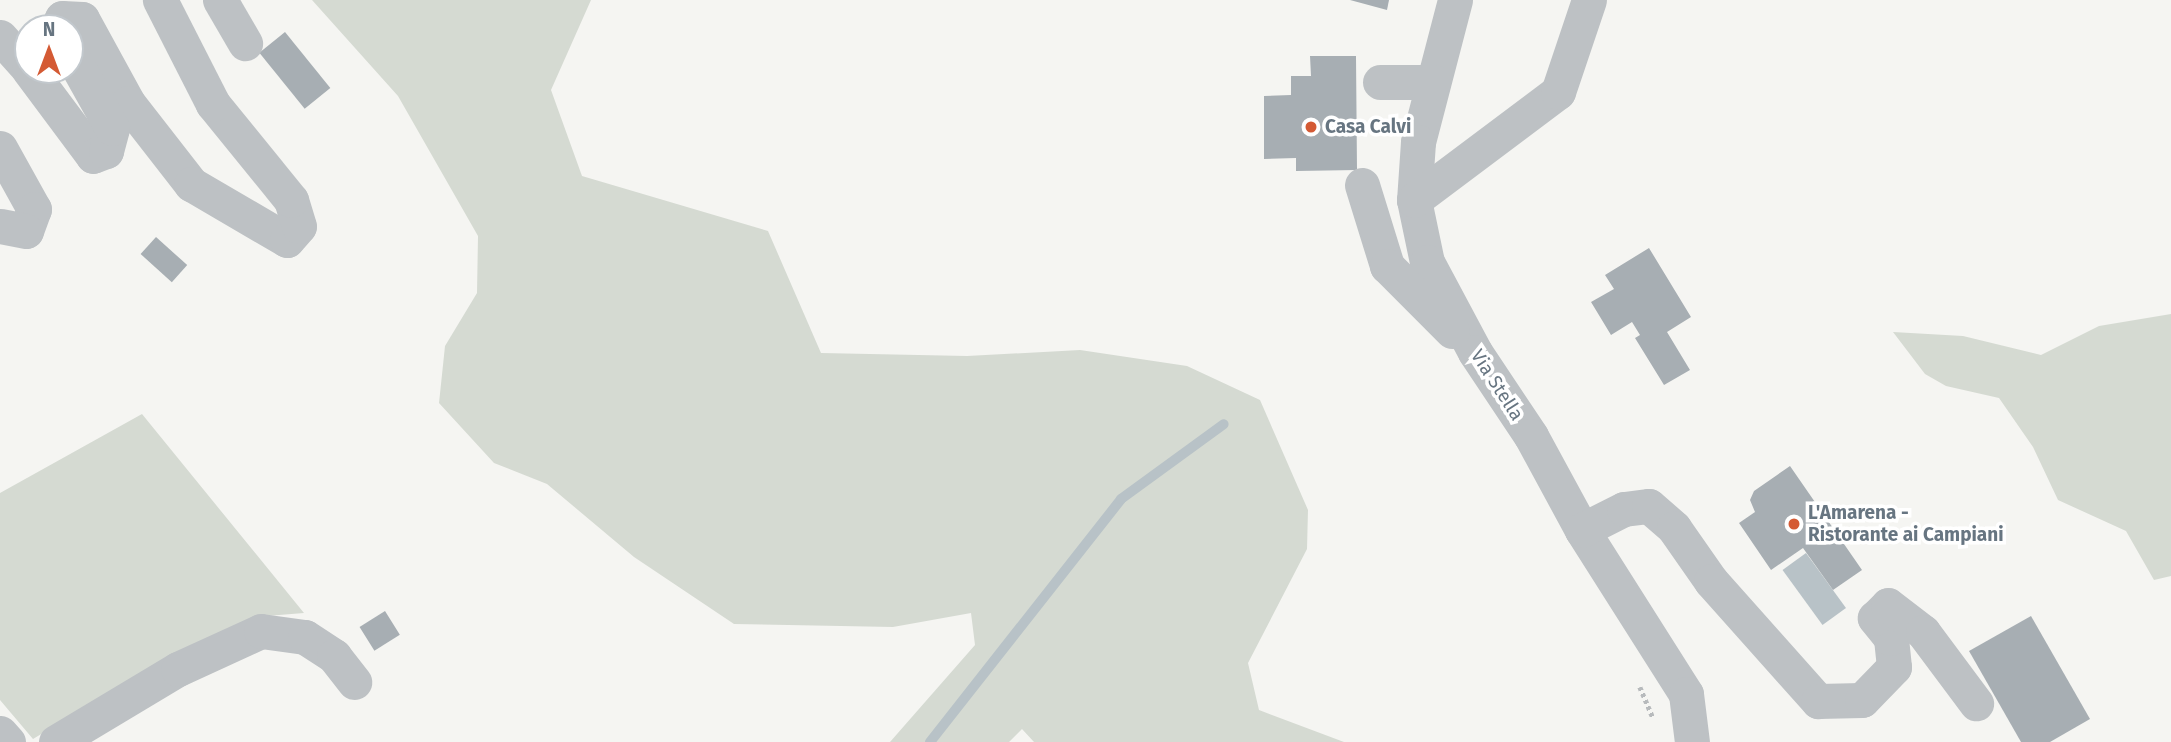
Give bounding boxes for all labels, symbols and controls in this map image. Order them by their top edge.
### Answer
north arrow [14,14,84,84]
text: N [43,18,55,41]
place label: Casa Calvi [1325,116,1411,138]
marker: Casa Calvi [1303,119,1319,135]
street label: Via Stella [1466,345,1528,425]
place label: L'Amarena - Ristorante ai Campiani [1808,502,2004,546]
marker: L'Amarena - Ristorante ai Campiani [1786,516,1802,532]

